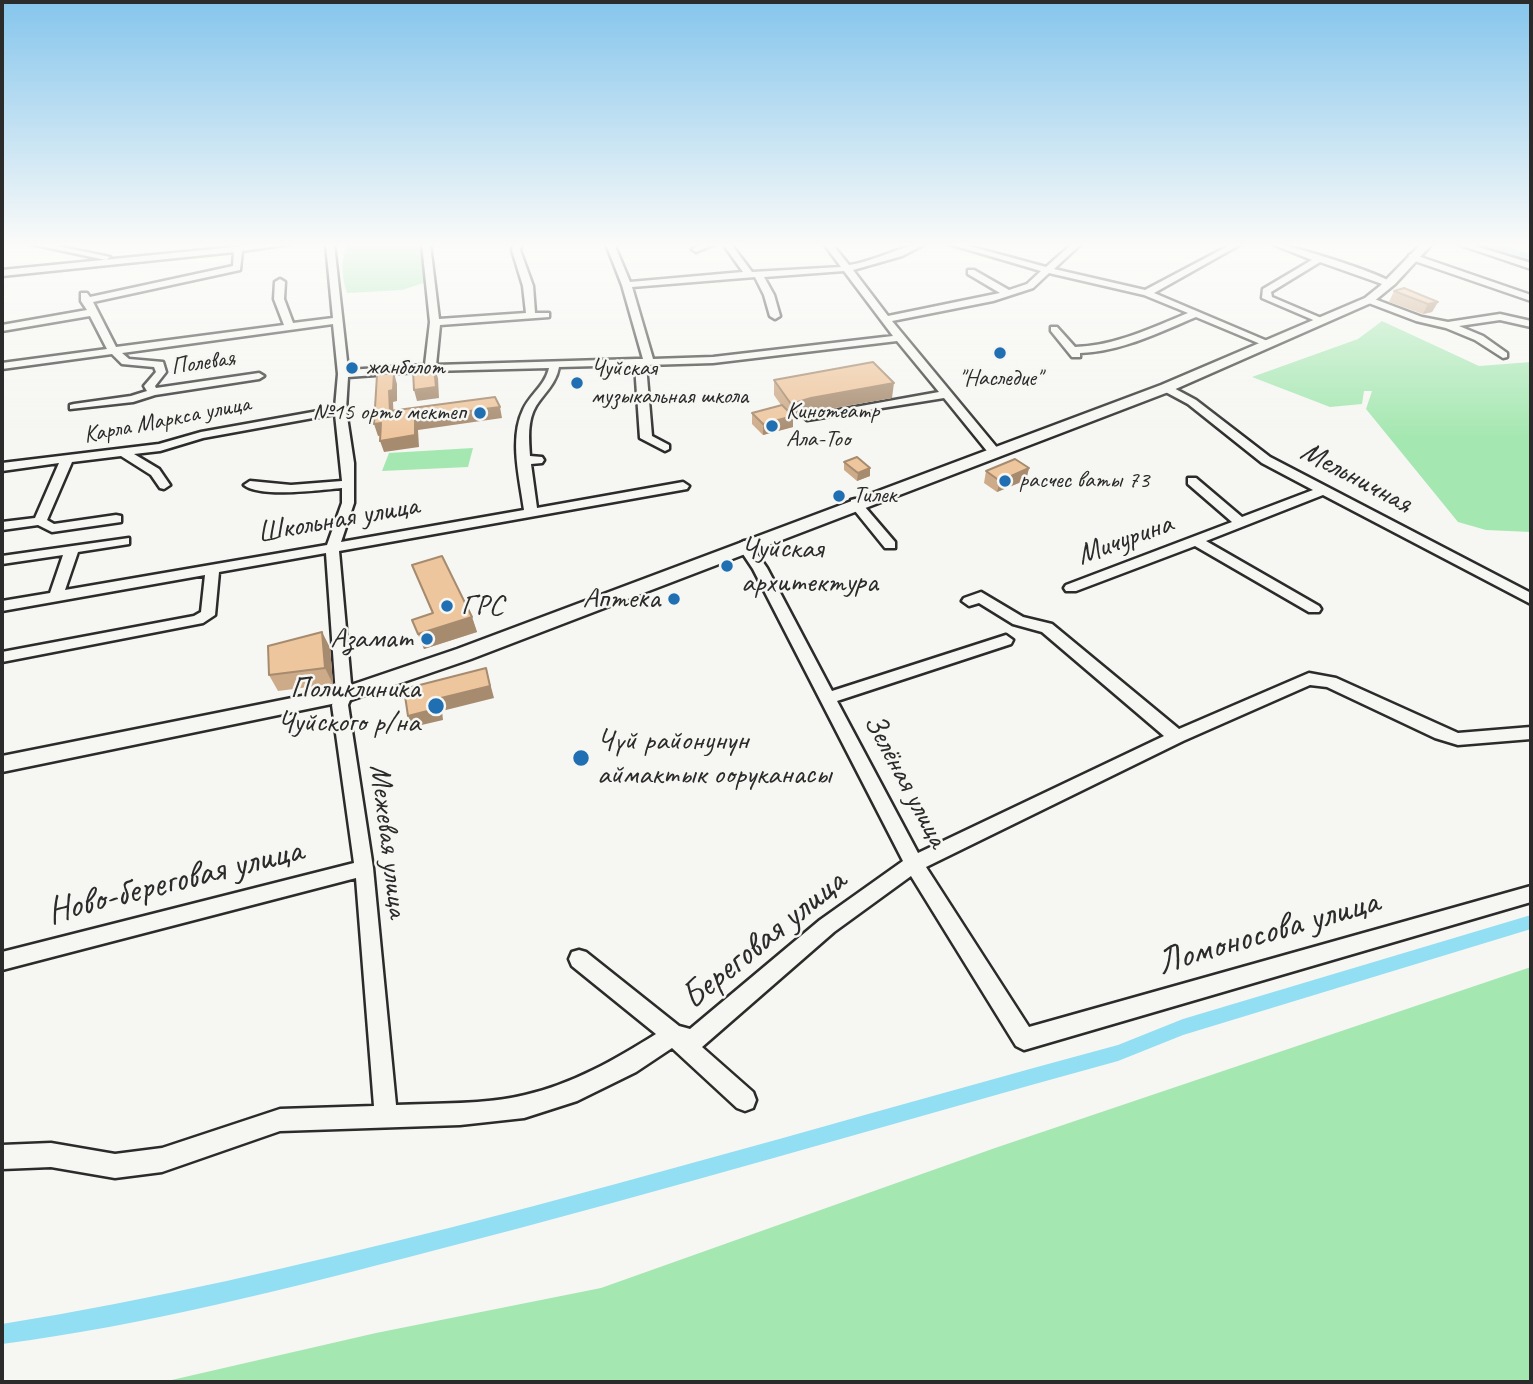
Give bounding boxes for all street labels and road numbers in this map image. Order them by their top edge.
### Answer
street label: Полевая [169,344,237,382]
street label: Карла Маркса улица [81,390,253,450]
street label: Мельничная [1294,434,1418,522]
street label: Школьная улица [255,488,421,552]
street label: Мичурина [1072,506,1178,574]
street label: Зелёная улица [855,708,955,854]
street label: Межевая улица [361,762,415,920]
street label: Ново-береговая улица [43,829,307,935]
street label: Береговая улица [673,860,855,1020]
street label: Ломоносова улица [1152,880,1384,986]

